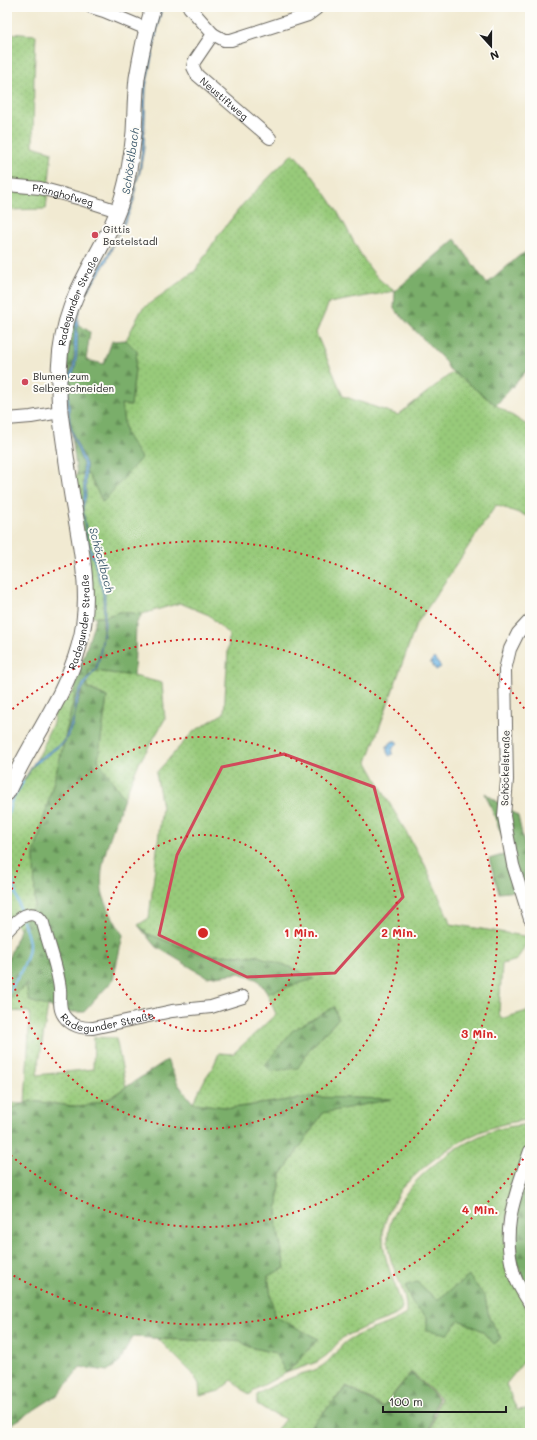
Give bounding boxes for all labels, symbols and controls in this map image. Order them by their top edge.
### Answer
north arrow [471,26,511,66]
text: N [488,47,501,64]
street label: Neustiftweg [197,74,251,123]
water label: Schöcklbach [118,127,142,195]
street label: Pfanghofweg [32,180,96,210]
place label: Gittis Bastelstadl [103,222,158,248]
marker: Gittis Bastelstadl [90,230,100,240]
street label: Radegunder Straße [54,253,102,347]
place label: Blumen zum Selberschneiden [33,369,114,395]
marker: Blumen zum Selberschneiden [20,377,30,387]
water label: Schöcklbach [86,526,118,594]
street label: Radegunder Straße [65,574,92,672]
street label: Schöckelstraße [497,730,513,806]
text: 1 Min. [284,924,318,940]
text: 2 Min. [381,924,417,940]
centre of rings [196,926,210,940]
street label: Radegunder Straße [57,1008,155,1035]
text: 3 Min. [461,1025,497,1041]
text: 4 Min. [462,1201,498,1217]
scale bar [383,1388,506,1414]
text: 100 m [389,1393,423,1409]

